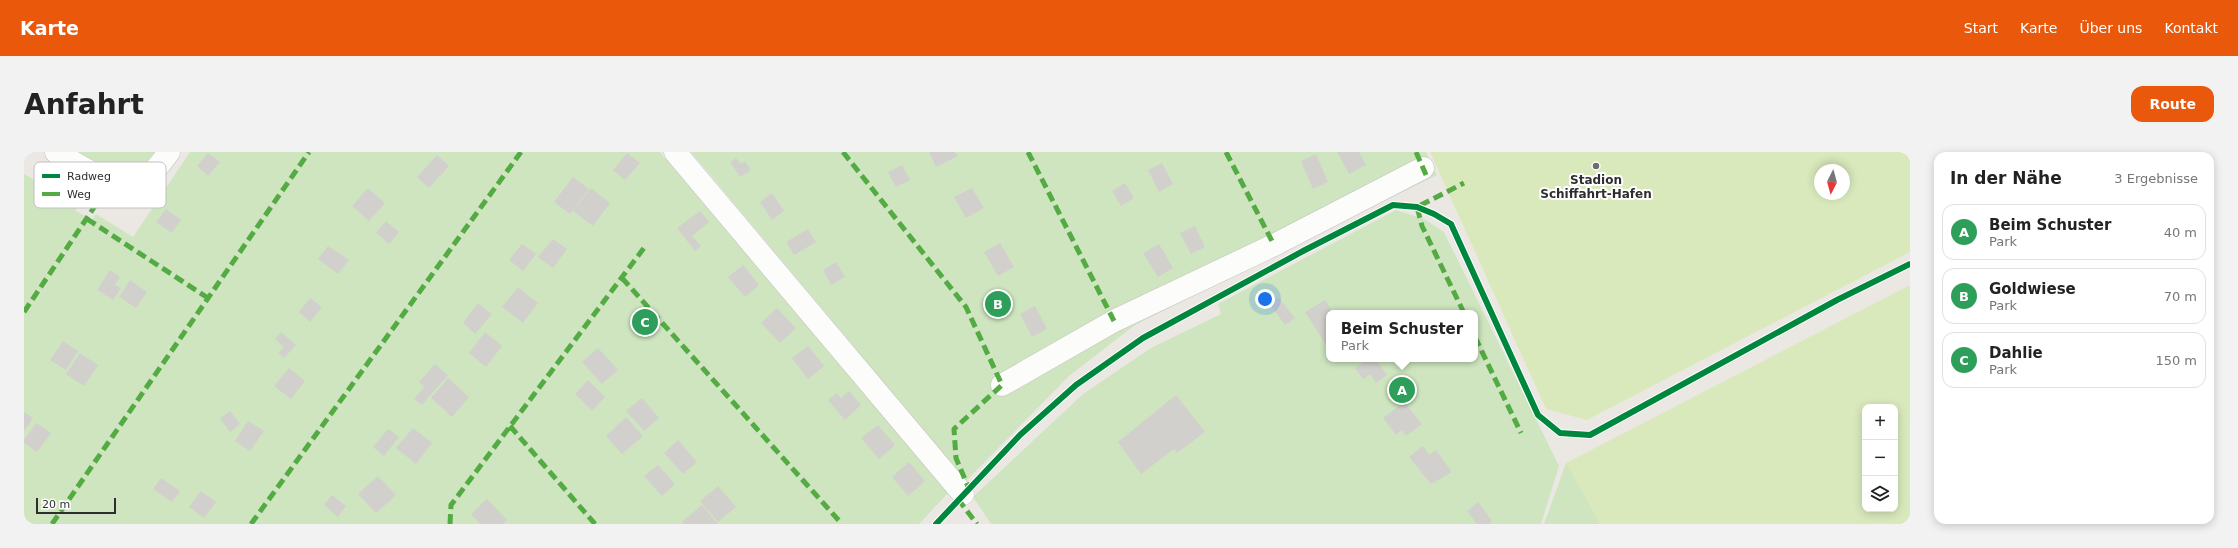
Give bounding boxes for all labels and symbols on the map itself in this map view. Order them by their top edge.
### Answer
marker: Stadion Schiffahrt-Hafen [1591,161,1601,171]
legend [34,162,166,208]
north arrow [1814,164,1850,200]
text: Radweg [67,170,111,183]
place label: Stadion Schiffahrt-Hafen [1540,173,1652,201]
text: Weg [67,188,91,201]
pin: B [985,289,1011,319]
your location [1255,289,1275,309]
pin: C [632,307,658,337]
pin: A [1389,375,1415,405]
scale bar [36,496,116,515]

